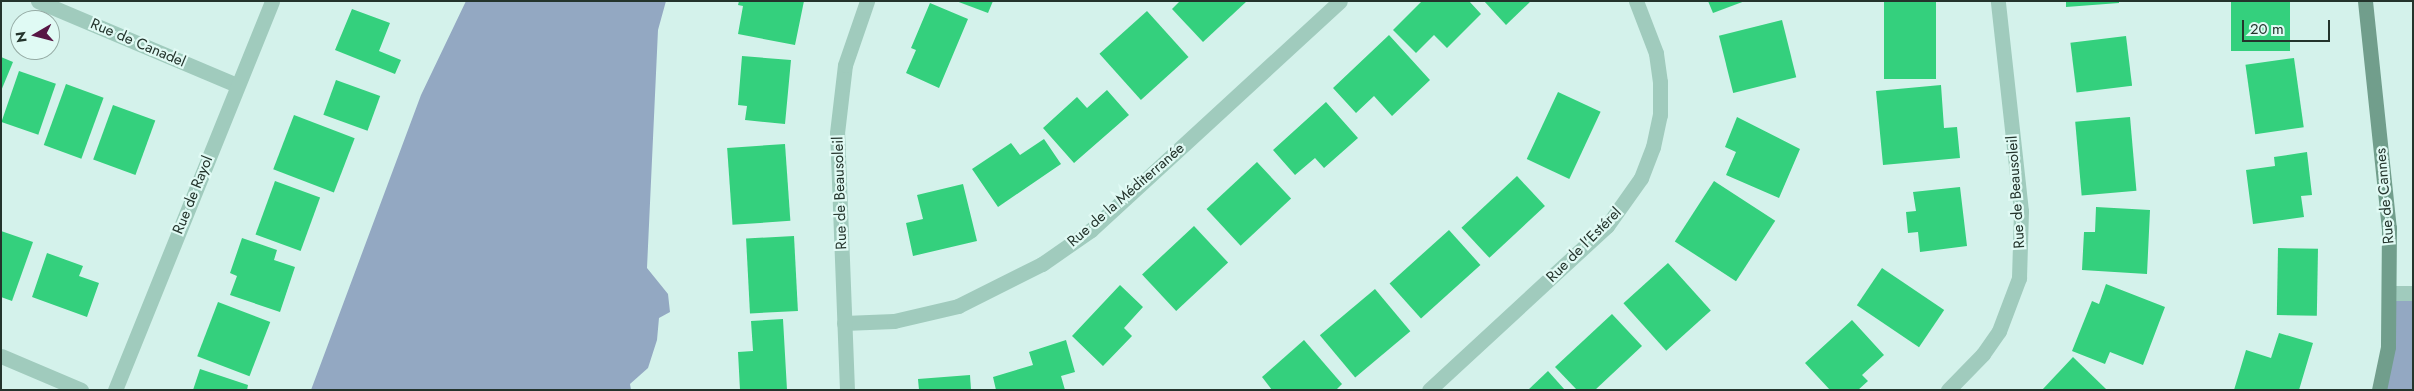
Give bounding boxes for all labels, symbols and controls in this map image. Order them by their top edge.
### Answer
north arrow [10,10,60,60]
scale bar [2244,10,2332,42]
street label: Rue de Canadel [88,15,188,71]
text: 20 m [2250,18,2284,40]
text: N [10,30,32,44]
street label: Rue de Beausoleil [2003,135,2029,249]
street label: Rue de Beausoleil [829,136,851,250]
street label: Rue de la Méditerranée [1064,139,1188,251]
street label: Rue de Cannes [2372,147,2398,245]
street label: Rue de Rayol [169,153,217,237]
street label: Rue de l'Estérel [1543,204,1625,286]

